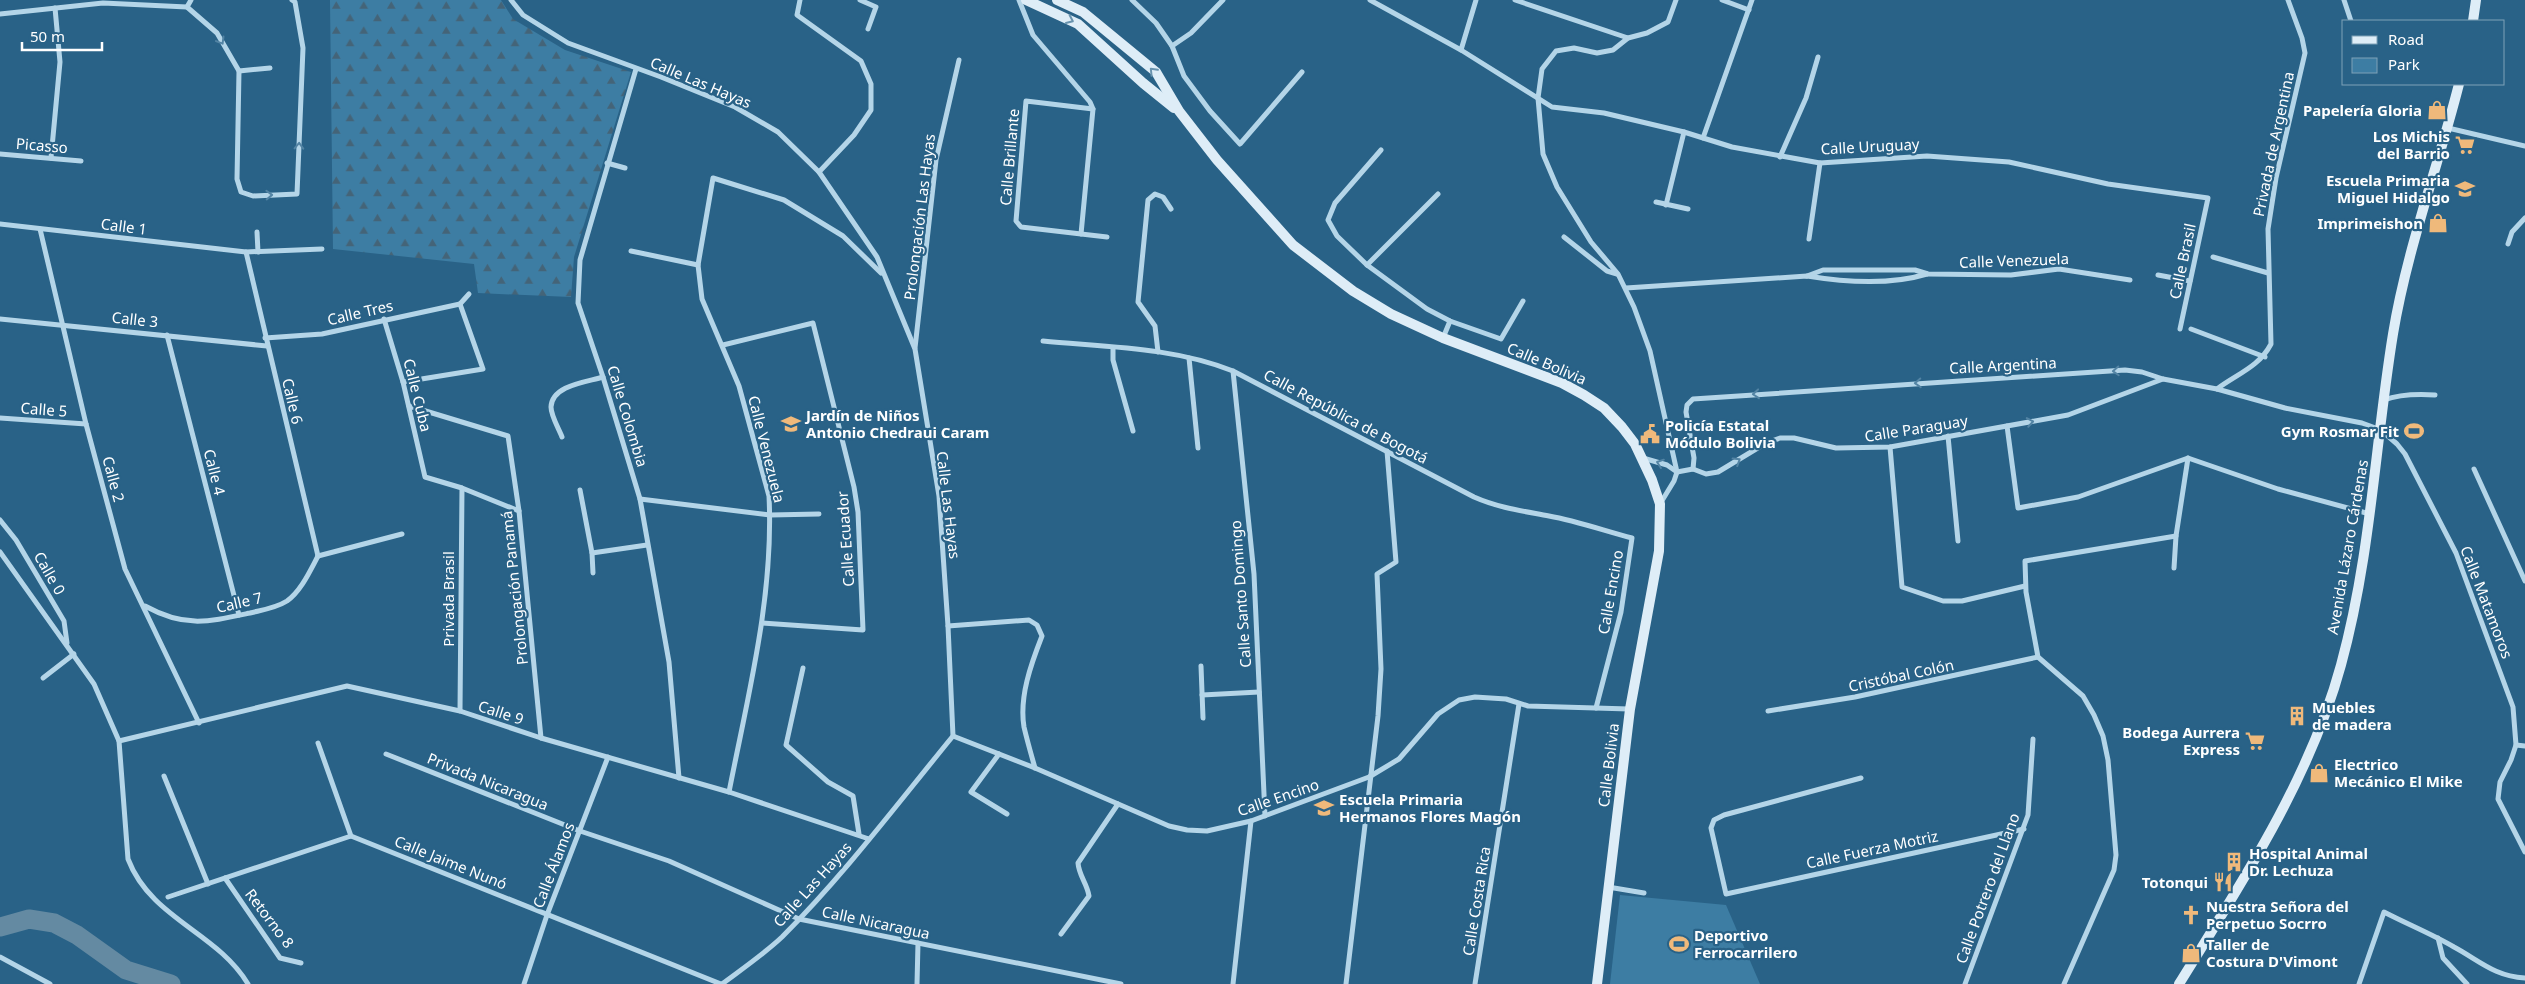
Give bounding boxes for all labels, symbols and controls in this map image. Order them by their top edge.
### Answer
one-way arrow [1065,14,1074,24]
scale bar [22,20,102,52]
legend [2342,20,2505,85]
text: 50 m [30,26,65,46]
text: Road [2388,29,2424,49]
one-way arrow [215,35,225,44]
street label: Calle Las Hayas [647,52,755,112]
text: Park [2388,54,2420,74]
one-way arrow [1150,68,1159,77]
street label: Privada de Argentina [2248,70,2298,218]
shop icon: Papelería Gloria [2426,99,2448,121]
place label: Papelería Gloria [2303,100,2422,120]
street label: Calle Brillante [995,108,1023,206]
place label: Los Michis del Barrio [2373,126,2450,163]
street label: Picasso [15,133,69,157]
street label: Prolongación Las Hayas [899,133,939,301]
street label: Calle Uruguay [1820,133,1920,159]
supermarket icon: Los Michis del Barrio [2454,134,2476,156]
one-way arrow [294,141,305,149]
place label: Escuela Primaria Miguel Hidalgo [2326,170,2450,207]
school or university icon: Escuela Primaria Miguel Hidalgo [2454,178,2476,200]
one-way arrow [265,190,273,201]
shop icon: Imprimeishon [2427,212,2449,234]
street label: Calle 1 [100,213,148,239]
place label: Imprimeishon [2317,213,2423,233]
street label: Calle Brasil [2164,221,2200,301]
street label: Calle Venezuela [1959,248,2069,272]
street label: Calle Tres [325,295,395,329]
street label: Calle 3 [111,307,159,331]
street label: Calle Bolivia [1504,337,1590,389]
street label: Calle Argentina [1949,352,2057,378]
street label: Calle Cuba [399,356,437,434]
street label: Calle Colombia [603,363,653,469]
street label: Calle República de Bogotá [1260,364,1432,468]
one-way arrow [2111,365,2119,376]
street label: Calle 6 [278,376,308,426]
one-way arrow [1914,377,1922,388]
one-way arrow [1752,388,1760,399]
street label: Calle Venezuela [744,393,790,505]
street label: Calle 5 [20,397,68,421]
place label: Jardín de Niños Antonio Chedraui Caram [804,405,990,442]
street label: Calle Paraguay [1863,410,1969,446]
school or university icon: Jardín de Niños Antonio Chedraui Caram [780,413,802,435]
place label: Policía Estatal Módulo Bolivia [1665,415,1776,452]
one-way arrow [2026,417,2035,427]
sports icon: Gym Rosmar Fit [2403,420,2425,442]
place label: Gym Rosmar Fit [2281,421,2399,441]
public building icon: Policía Estatal Módulo Bolivia [1639,423,1661,445]
street label: Calle 4 [200,447,230,497]
street label: Calle Las Hayas [932,450,966,560]
street label: Calle 2 [98,454,130,504]
one-way arrow [1732,458,1741,468]
street label: Avenida Lázaro Cárdenas [2322,458,2372,636]
one-way arrow [1656,459,1664,469]
street label: Calle Ecuador [832,491,858,587]
street label: Prolongación Panamá [496,510,532,666]
street label: Calle Santo Domingo [1225,520,1255,668]
street label: Calle Matamoros [2456,543,2518,661]
street label: Calle 0 [30,548,70,598]
street label: Calle Encino [1593,548,1627,636]
street label: Privada Brasil [438,551,458,647]
street label: Calle 7 [214,587,264,617]
street label: Cristóbal Colón [1846,654,1956,696]
street label: Calle 9 [476,695,526,729]
place label: Muebles de madera [2312,697,2392,734]
building icon: Muebles de madera [2286,705,2308,727]
street label: Calle Bolivia [1593,722,1623,808]
place label: Bodega Aurrera Express [2122,722,2240,759]
supermarket icon: Bodega Aurrera Express [2244,730,2266,752]
street label: Privada Nicaragua [425,748,551,814]
place label: Electrico Mecánico El Mike [2334,754,2463,791]
shop icon: Electrico Mecánico El Mike [2308,762,2330,784]
street label: Calle Encino [1235,774,1321,820]
place label: Escuela Primaria Hermanos Flores Magón [1339,789,1521,826]
school or university icon: Escuela Primaria Hermanos Flores Magón [1313,797,1335,819]
street label: Calle Potrero del Llano [1950,810,2024,966]
street label: Calle Álamos [528,819,578,911]
street label: Calle Fuerza Motriz [1804,825,1940,873]
street label: Calle Jaime Nunó [392,830,510,894]
street label: Calle Las Hayas [768,837,856,931]
place label: Hospital Animal Dr. Lechuza [2249,843,2368,880]
street label: Calle Costa Rica [1457,845,1495,957]
building icon: Hospital Animal Dr. Lechuza [2223,851,2245,873]
restaurant icon: Totonqui [2212,871,2234,893]
place label: Totonqui [2142,872,2208,892]
street label: Retorno 8 [241,884,299,952]
place label: Nuestra Señora del Perpetuo Socrro [2206,896,2349,933]
street label: Calle Nicaragua [820,901,932,943]
church icon: Nuestra Señora del Perpetuo Socrro [2180,904,2202,926]
place label: Deportivo Ferrocarrilero [1694,925,1798,962]
sports icon: Deportivo Ferrocarrilero [1668,933,1690,955]
place label: Taller de Costura D'Vimont [2206,934,2338,971]
shop icon: Taller de Costura D'Vimont [2180,942,2202,964]

